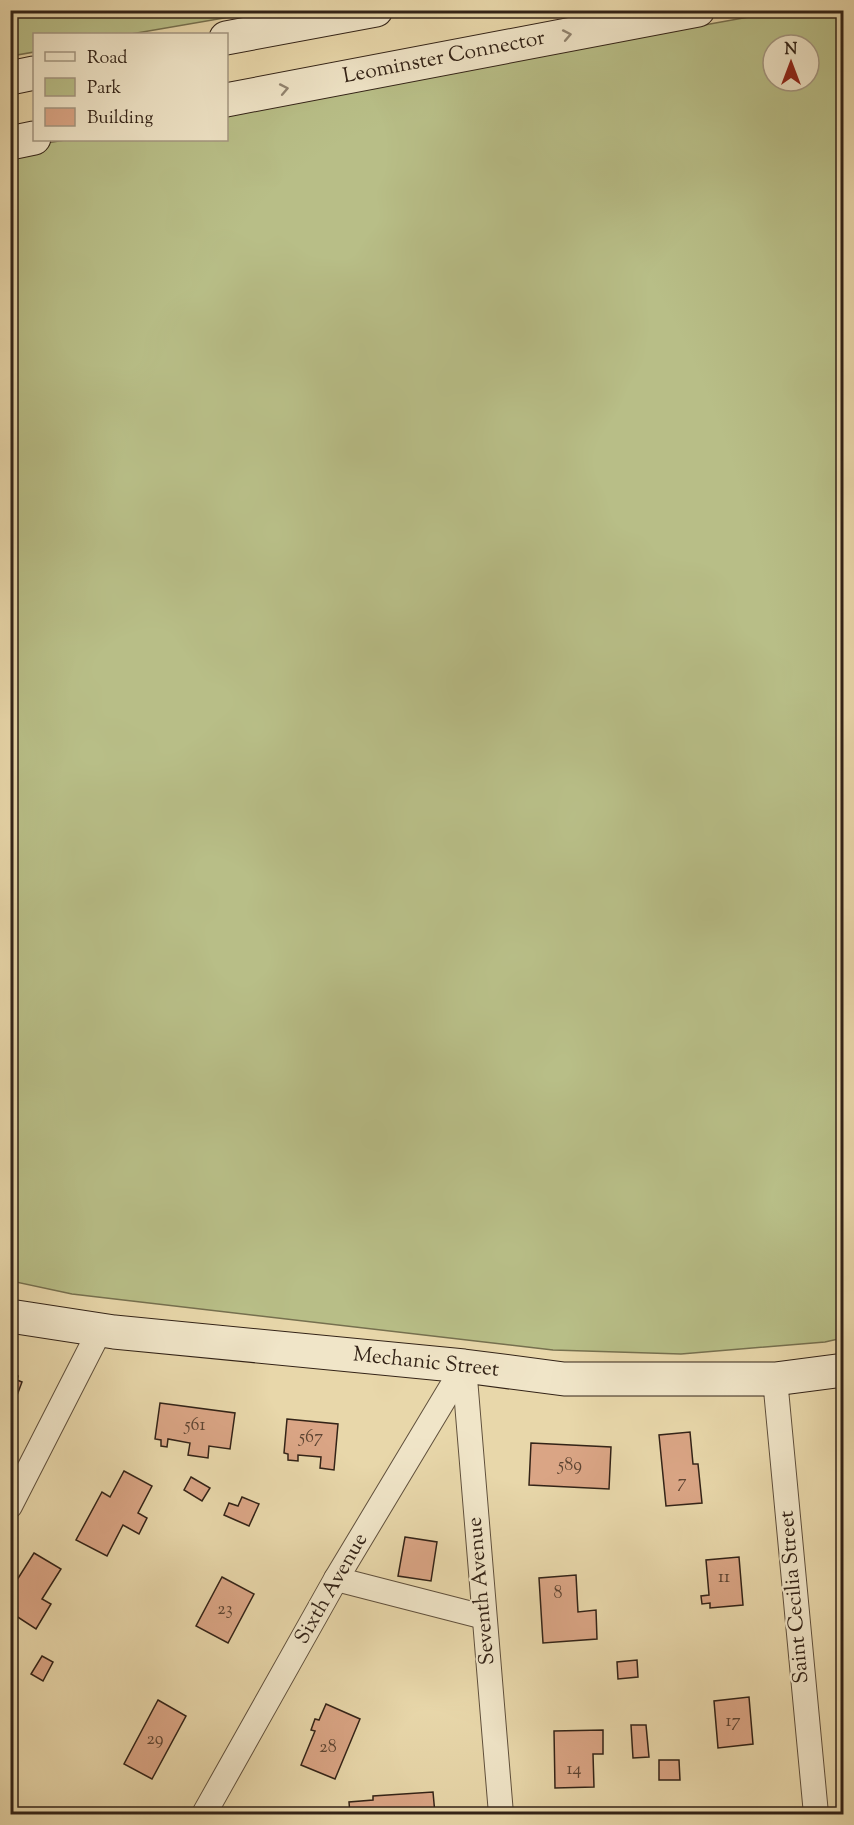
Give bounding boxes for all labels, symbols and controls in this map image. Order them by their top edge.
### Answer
street label: Leominster Connector [340,24,548,92]
one-way arrow [562,29,572,42]
legend [33,33,228,141]
north arrow [761,33,821,93]
text: N [785,39,798,62]
text: Road [87,46,127,72]
text: Park [87,76,122,102]
one-way arrow [279,83,289,96]
text: Building [87,106,153,132]
street label: Mechanic Street [352,1340,500,1386]
house number: 561 [183,1413,206,1439]
house number: 567 [298,1425,323,1451]
house number: 589 [557,1453,582,1479]
house number: 7 [677,1470,687,1496]
street label: Saint Cecilia Street [772,1509,818,1685]
street label: Seventh Avenue [461,1516,503,1666]
street label: Sixth Avenue [288,1528,376,1650]
house number: 11 [718,1565,730,1591]
house number: 8 [554,1581,563,1607]
house number: 23 [217,1597,233,1623]
house number: 17 [725,1709,741,1735]
house number: 29 [146,1727,164,1753]
house number: 28 [319,1735,337,1761]
house number: 14 [566,1757,582,1783]

